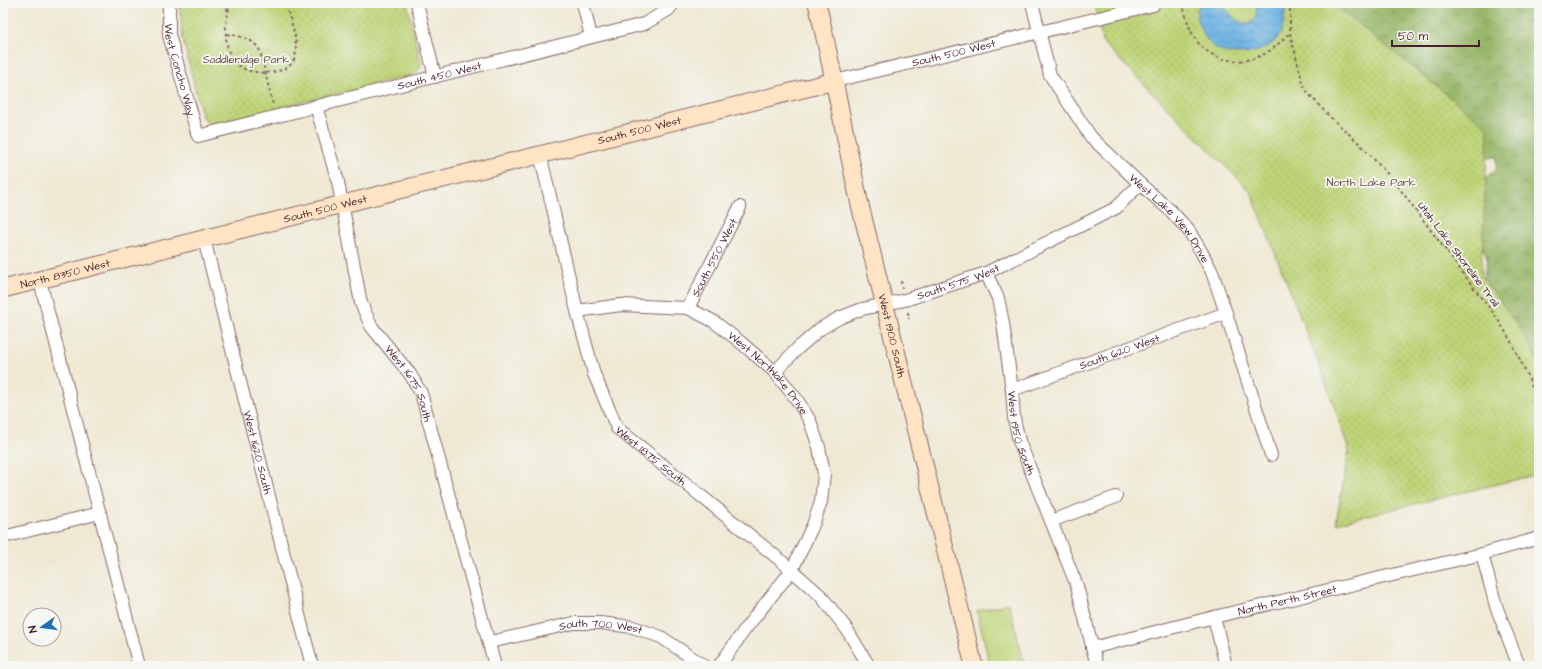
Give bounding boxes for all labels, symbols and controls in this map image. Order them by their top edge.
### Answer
scale bar [1392,22,1479,48]
street label: West Concho Way [161,23,199,118]
text: 50 m [1398,28,1429,45]
street label: South 500 West [910,36,998,70]
park label: Saddleridge Park [203,52,289,68]
street label: South 450 West [396,58,484,94]
street label: South 500 West [596,113,683,148]
street label: West Lake View Drive [1126,171,1213,265]
park label: North Lake Park [1326,175,1416,190]
street label: South 500 West [282,191,369,227]
street label: Utah Lake Shoreline Trail [1414,199,1503,310]
street label: South 550 West [688,215,741,299]
street label: North 8350 West [19,255,112,292]
street label: South 575 West [915,260,1002,303]
street label: West 1900 South [874,292,909,379]
street label: West Northlake Drive [725,328,811,418]
street label: South 620 West [1077,330,1162,373]
street label: West 1675 South [381,342,436,424]
street label: West 1950 South [1004,391,1039,478]
street label: West 1620 South [240,409,275,496]
street label: West 1875 South [612,423,690,489]
street label: North Perth Street [1236,581,1339,619]
north arrow [22,607,62,647]
street label: South 700 West [557,616,645,638]
text: N [25,624,41,634]

